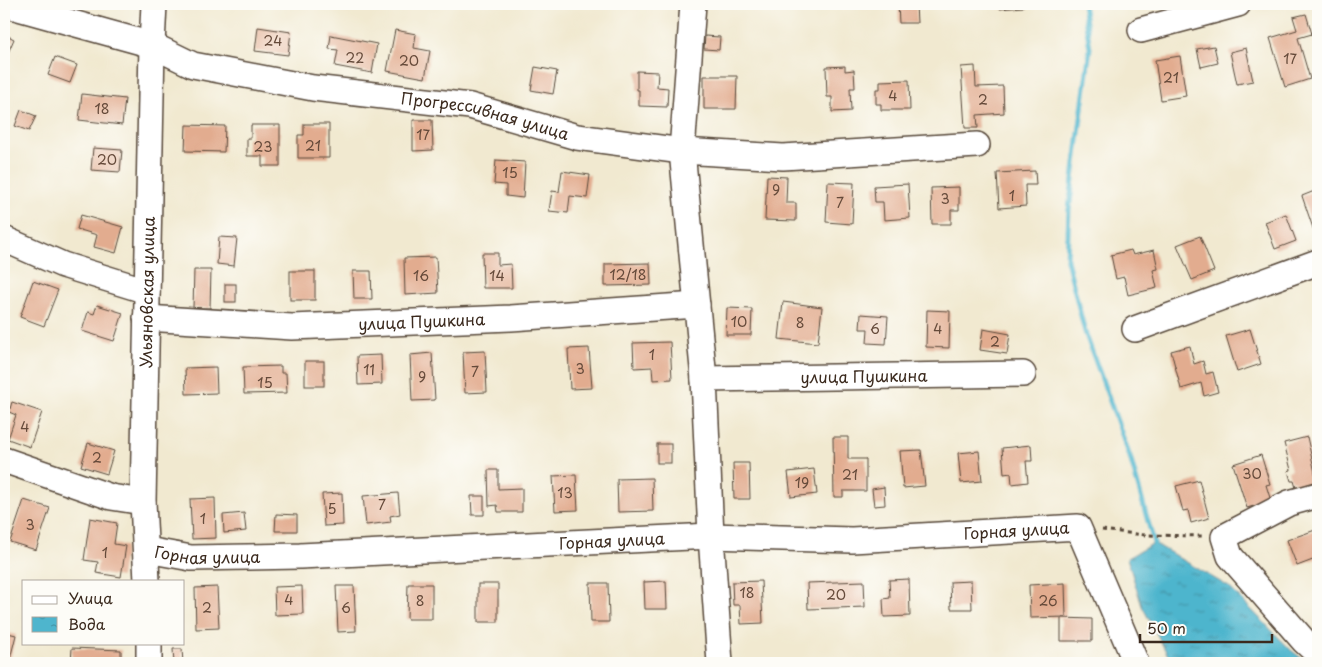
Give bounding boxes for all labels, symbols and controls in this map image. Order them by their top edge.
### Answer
house number: 24 [264,30,282,51]
house number: 22 [346,47,364,68]
house number: 17 [1283,48,1297,69]
house number: 20 [399,50,419,71]
house number: 21 [1163,67,1179,88]
street label: Прогрессивная улица [400,85,572,145]
house number: 4 [888,85,898,106]
house number: 2 [978,89,988,110]
house number: 18 [94,98,110,119]
house number: 17 [416,124,430,145]
house number: 21 [305,135,321,156]
house number: 23 [254,136,272,157]
house number: 20 [97,149,117,170]
house number: 15 [502,162,518,183]
house number: 9 [772,179,780,200]
house number: 1 [1009,185,1015,206]
house number: 3 [940,188,950,209]
house number: 7 [836,192,844,213]
street label: Ульяновская улица [133,216,160,368]
house number: 12/18 [610,264,646,285]
house number: 16 [413,265,429,286]
house number: 14 [489,265,505,286]
street label: улица Пушкина [358,306,486,335]
house number: 10 [731,311,747,332]
house number: 8 [796,312,804,333]
house number: 6 [870,318,880,339]
house number: 4 [933,318,943,339]
house number: 2 [990,331,1000,352]
house number: 1 [649,344,655,365]
house number: 3 [575,358,585,379]
house number: 11 [363,359,375,380]
house number: 7 [471,361,479,382]
street label: улица Пушкина [800,362,928,388]
house number: 9 [418,366,426,387]
house number: 15 [257,372,273,393]
house number: 4 [20,416,30,437]
house number: 2 [92,447,102,468]
house number: 30 [1242,463,1262,484]
house number: 21 [842,464,858,485]
house number: 19 [795,472,809,493]
house number: 13 [557,482,573,503]
house number: 7 [378,494,386,515]
house number: 5 [327,498,337,519]
house number: 1 [200,508,206,529]
house number: 3 [25,514,35,535]
street label: Горная улица [963,515,1070,545]
street label: Горная улица [558,525,665,554]
street label: Горная улица [153,539,260,569]
house number: 1 [102,542,108,563]
legend [22,580,185,644]
house number: 18 [739,582,755,603]
house number: 20 [826,584,846,605]
text: Улица [68,586,113,609]
house number: 4 [284,589,294,610]
house number: 8 [416,590,424,611]
house number: 26 [1038,590,1058,611]
house number: 2 [202,597,212,618]
house number: 6 [341,597,351,618]
text: Вода [68,612,106,635]
scale bar [1140,612,1272,644]
text: 50 m [1147,616,1186,639]

